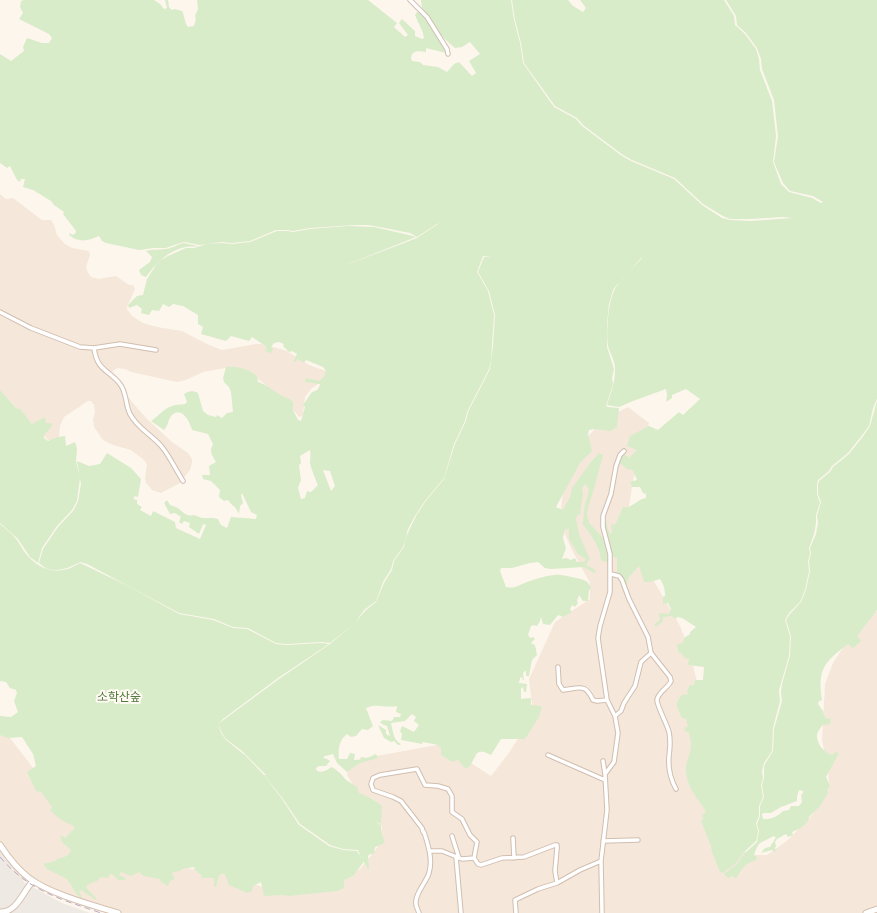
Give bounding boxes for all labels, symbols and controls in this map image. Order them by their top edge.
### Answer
park label: 소학산숲 [97,691,141,705]

